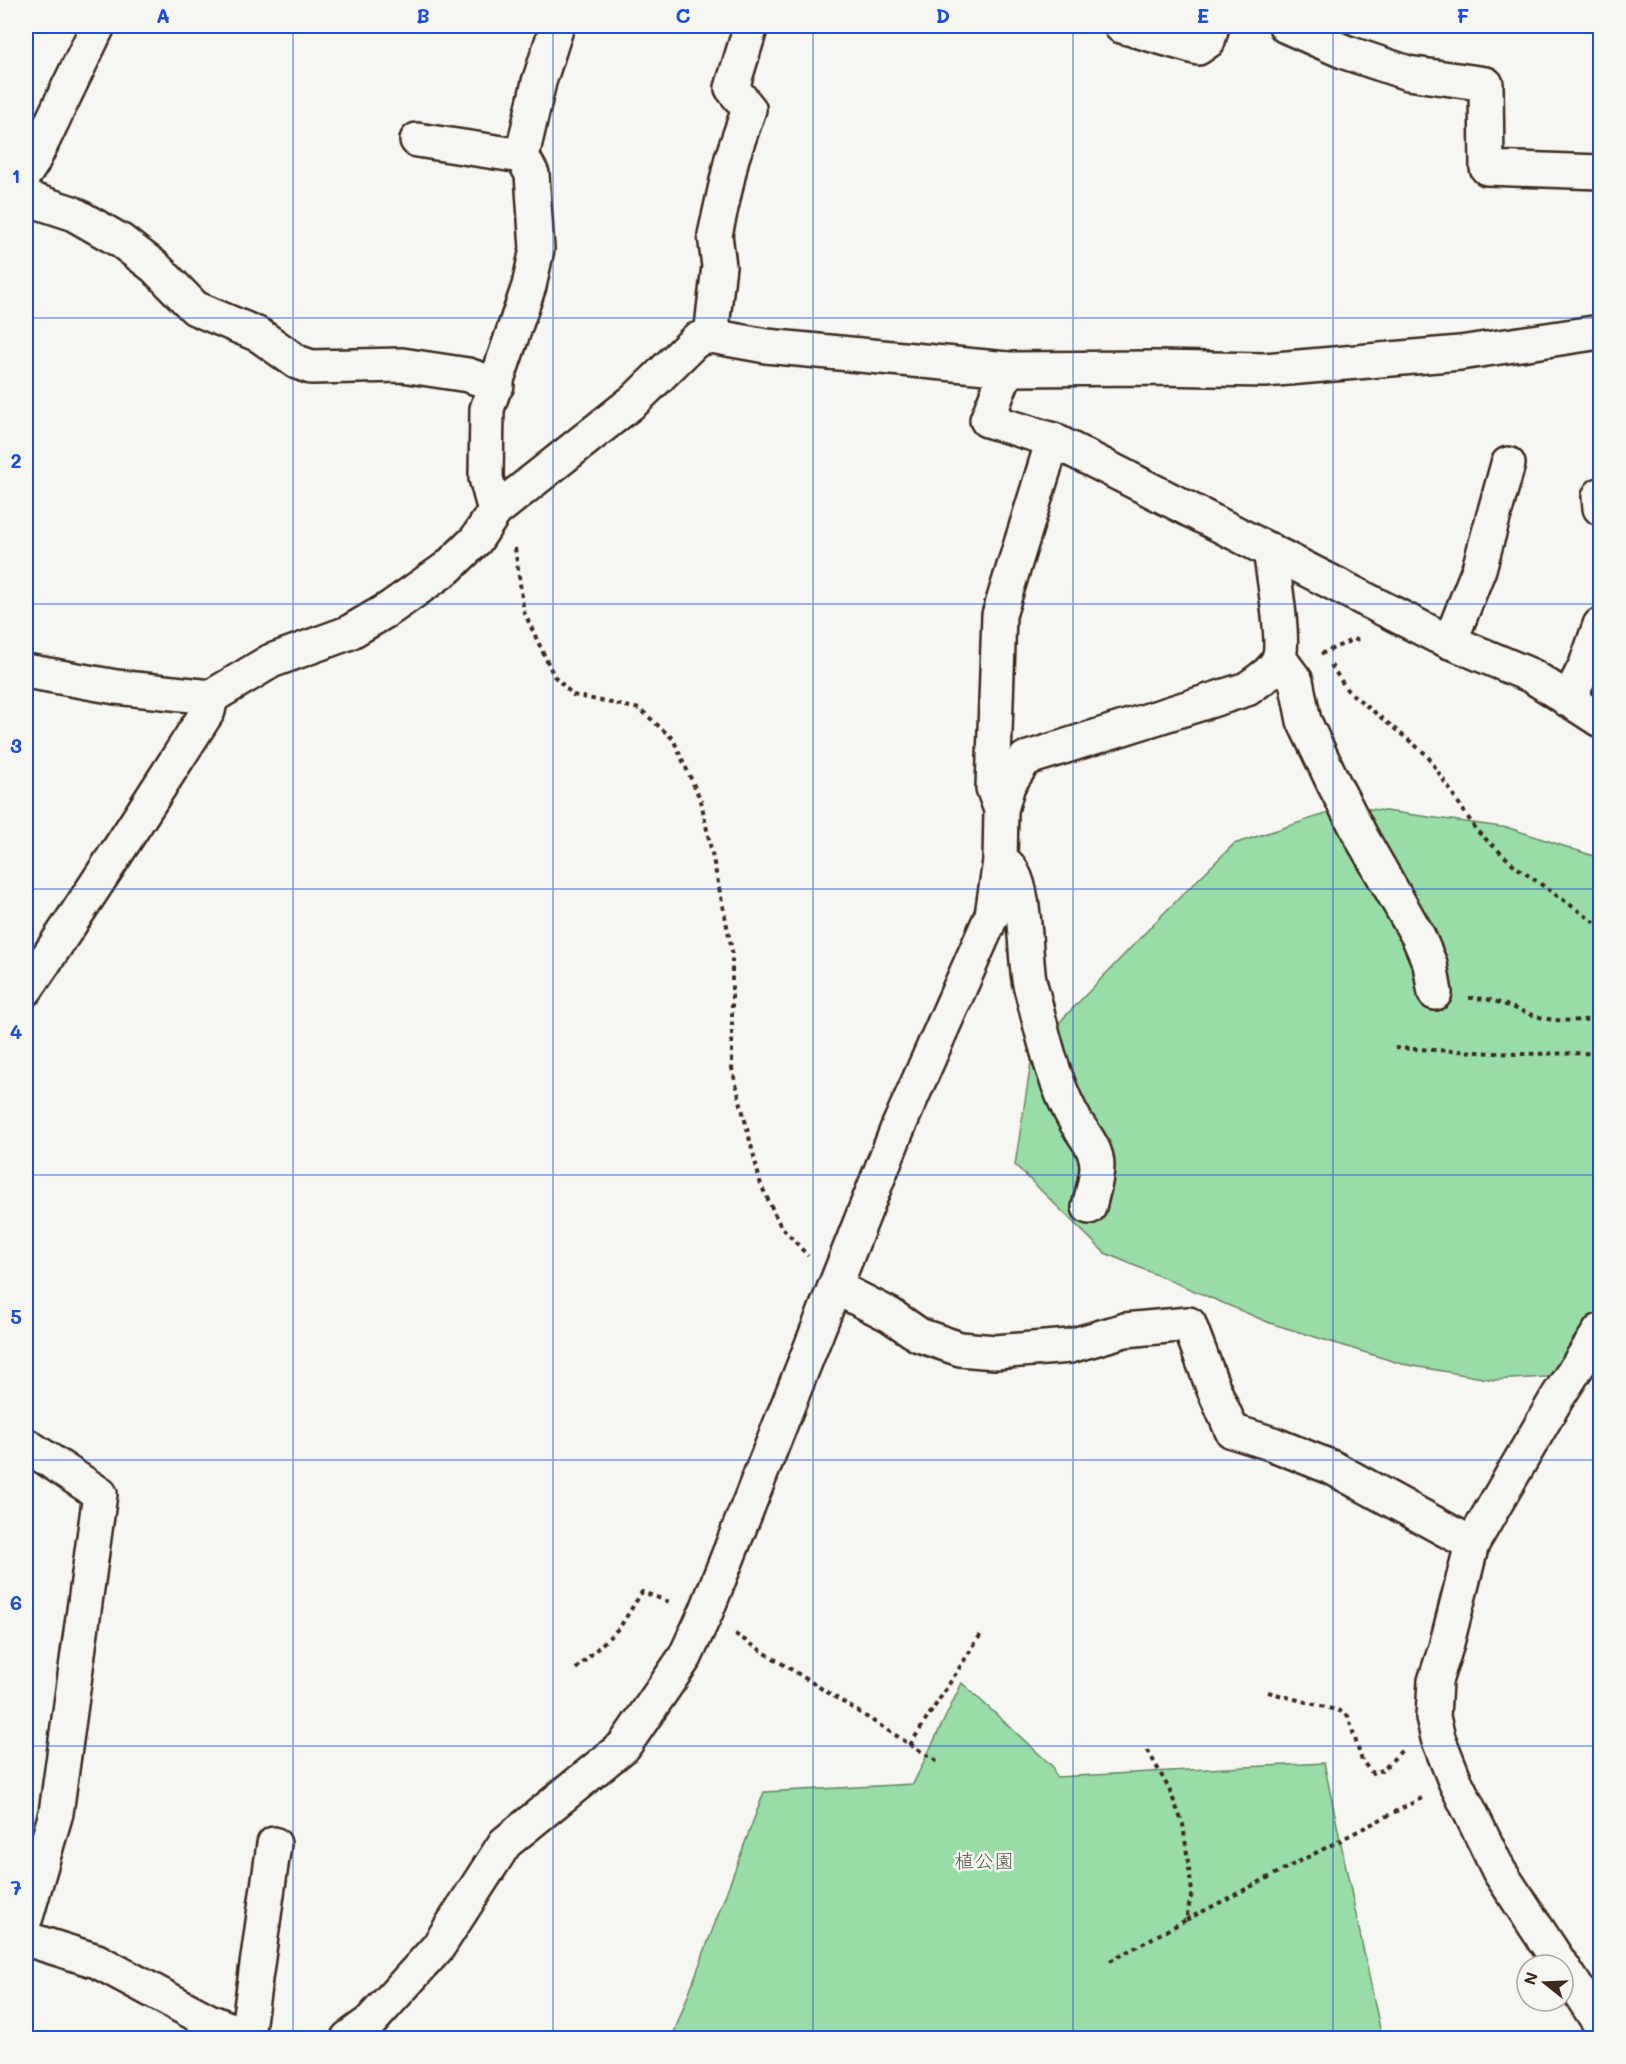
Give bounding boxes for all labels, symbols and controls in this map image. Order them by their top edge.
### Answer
text: A [156,2,170,28]
text: B [416,2,430,28]
text: C [676,2,691,28]
text: D [936,2,950,28]
text: E [1197,2,1209,28]
text: F [1457,2,1470,28]
text: 1 [12,162,20,188]
text: 2 [10,447,22,473]
text: 3 [10,732,22,758]
text: 4 [10,1018,23,1044]
text: 5 [10,1303,22,1329]
text: 6 [10,1589,22,1615]
park label: 植公園 [954,1847,1014,1873]
text: 7 [10,1874,22,1900]
north arrow [1515,1953,1575,2013]
text: N [1518,1969,1542,1987]

